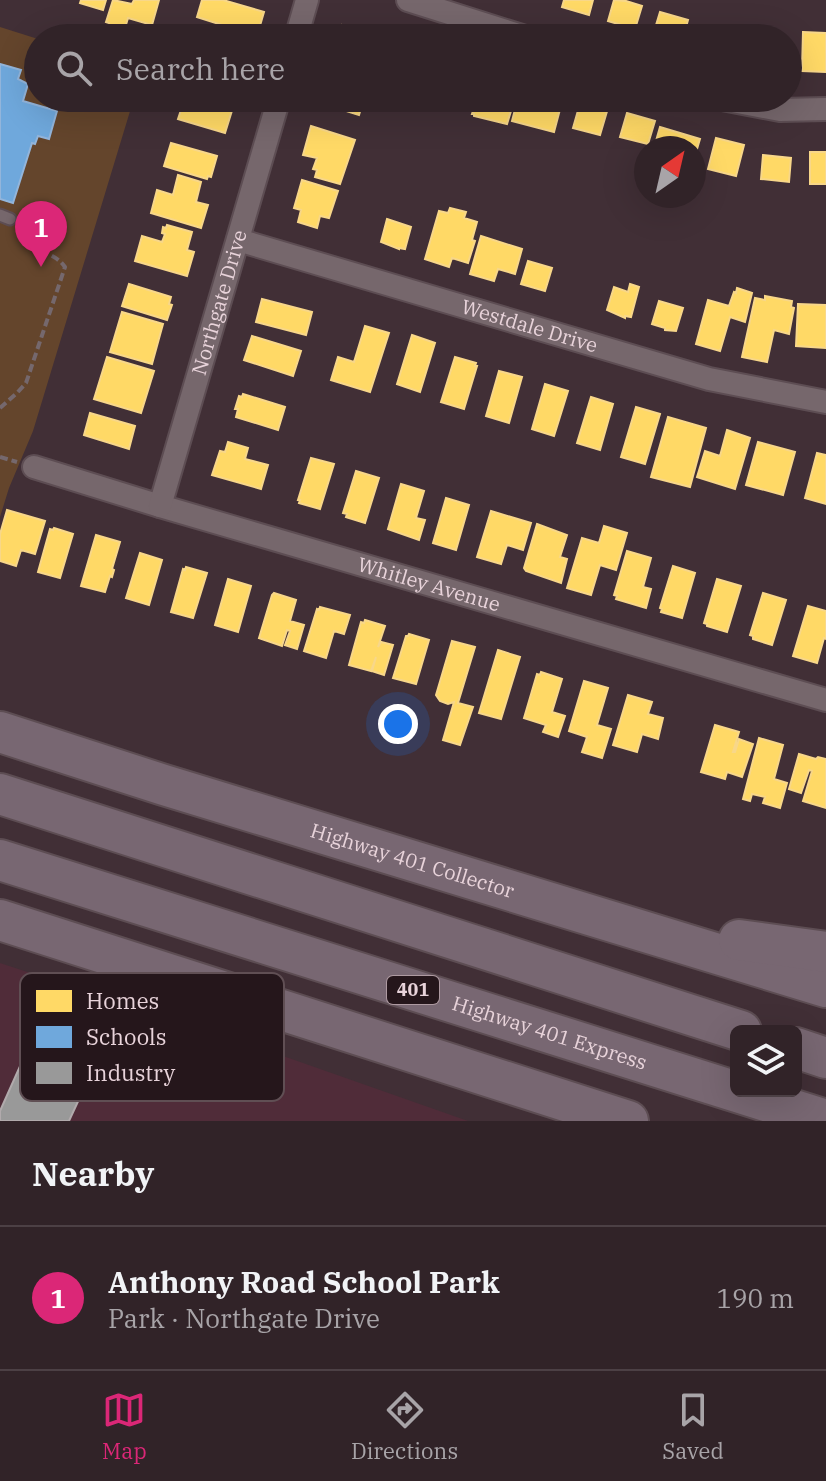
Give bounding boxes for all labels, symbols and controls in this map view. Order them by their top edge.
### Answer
search box [24,24,802,112]
icon: search [52,46,96,90]
text: Search here [116,49,285,88]
north arrow [634,136,706,208]
pin: 1 [15,201,67,267]
street label: Northgate Drive [185,227,253,378]
street label: Westdale Drive [458,293,601,358]
street label: Whitley Avenue [354,550,504,617]
your location [378,704,418,744]
street label: Highway 401 Collector [307,816,518,904]
legend [20,973,284,1101]
road number: 401 [387,976,439,1004]
text: Homes [86,986,159,1015]
street label: Highway 401 Express [449,989,650,1076]
text: Schools [86,1022,166,1051]
map controls [730,1025,802,1097]
button: layers [730,1025,802,1097]
text: Industry [86,1058,175,1087]
text: Nearby [32,1151,154,1195]
text: Anthony Road School Park [108,1262,500,1301]
text: 1 [50,1281,66,1315]
text: 190 m [716,1281,794,1315]
text: Park · Northgate Drive [108,1301,380,1335]
tab: Map [102,1388,147,1465]
tab: Directions [351,1388,458,1465]
tab: Saved [662,1388,724,1465]

